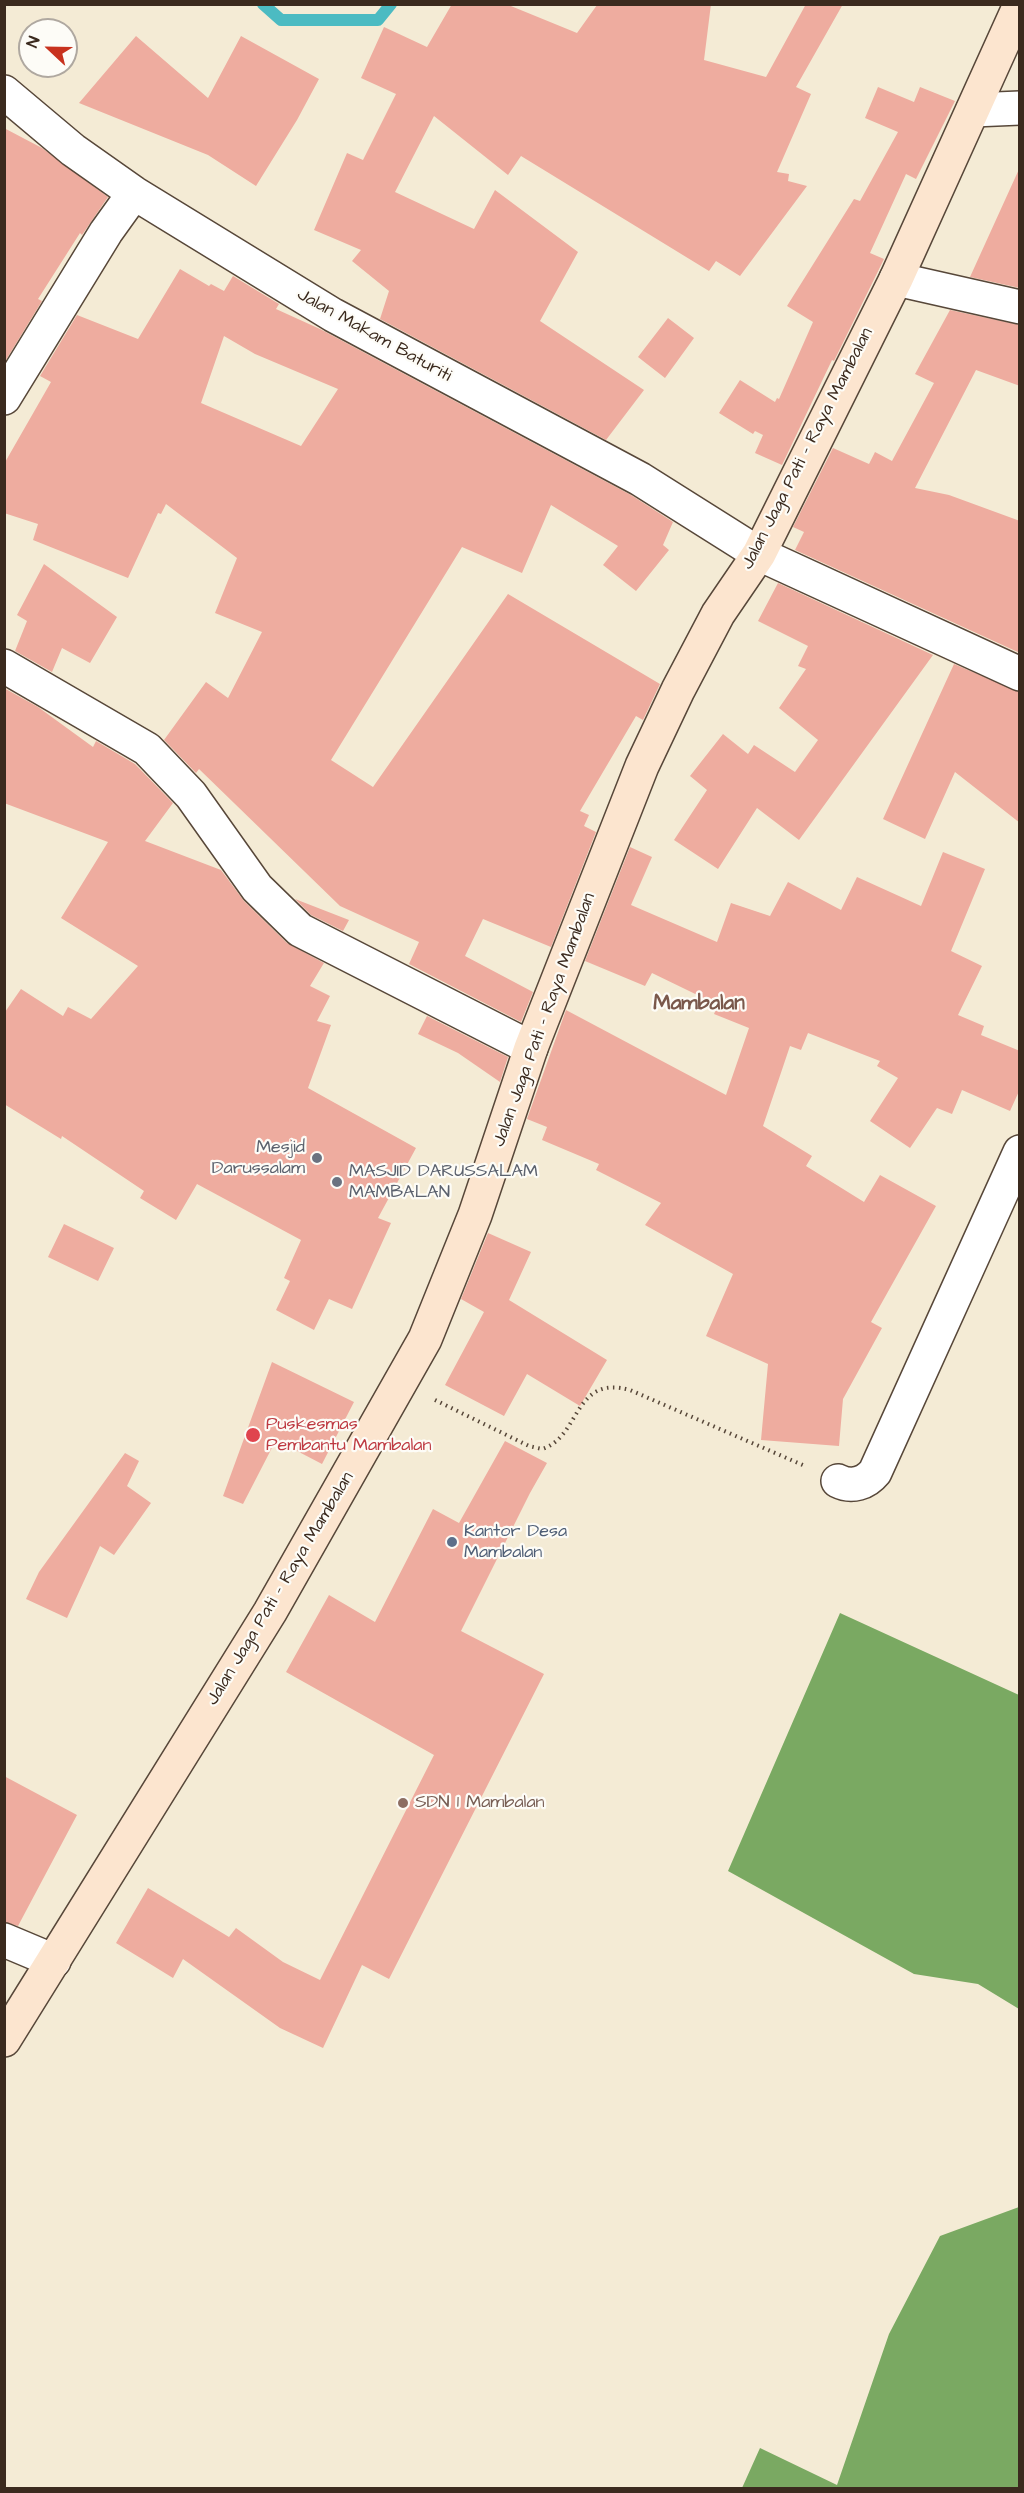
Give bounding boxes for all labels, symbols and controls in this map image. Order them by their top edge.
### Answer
north arrow [18,18,78,78]
text: N [21,33,45,51]
street label: Jalan Makam Baturiti [293,285,455,387]
street label: Jalan Jaga Pati - Raya Mambalan [737,325,879,573]
street label: Jalan Jaga Pati - Raya Mambalan [489,890,601,1150]
district label: Mambalan [653,992,745,1018]
place label: Mesjid Darussalam [212,1137,305,1180]
marker: Mesjid Darussalam [310,1151,324,1165]
place label: MASJID DARUSSALAM MAMBALAN [349,1161,538,1204]
marker: MASJID DARUSSALAM MAMBALAN [330,1175,344,1189]
place label: Puskesmas Pembantu Mambalan [266,1414,431,1456]
marker: Puskesmas Pembantu Mambalan [244,1426,262,1444]
street label: Jalan Jaga Pati - Raya Mambalan [203,1468,359,1710]
place label: Kantor Desa Mambalan [464,1521,567,1564]
marker: Kantor Desa Mambalan [445,1535,459,1549]
place label: SDN 1 Mambalan [415,1792,545,1814]
marker: SDN 1 Mambalan [396,1796,410,1810]

